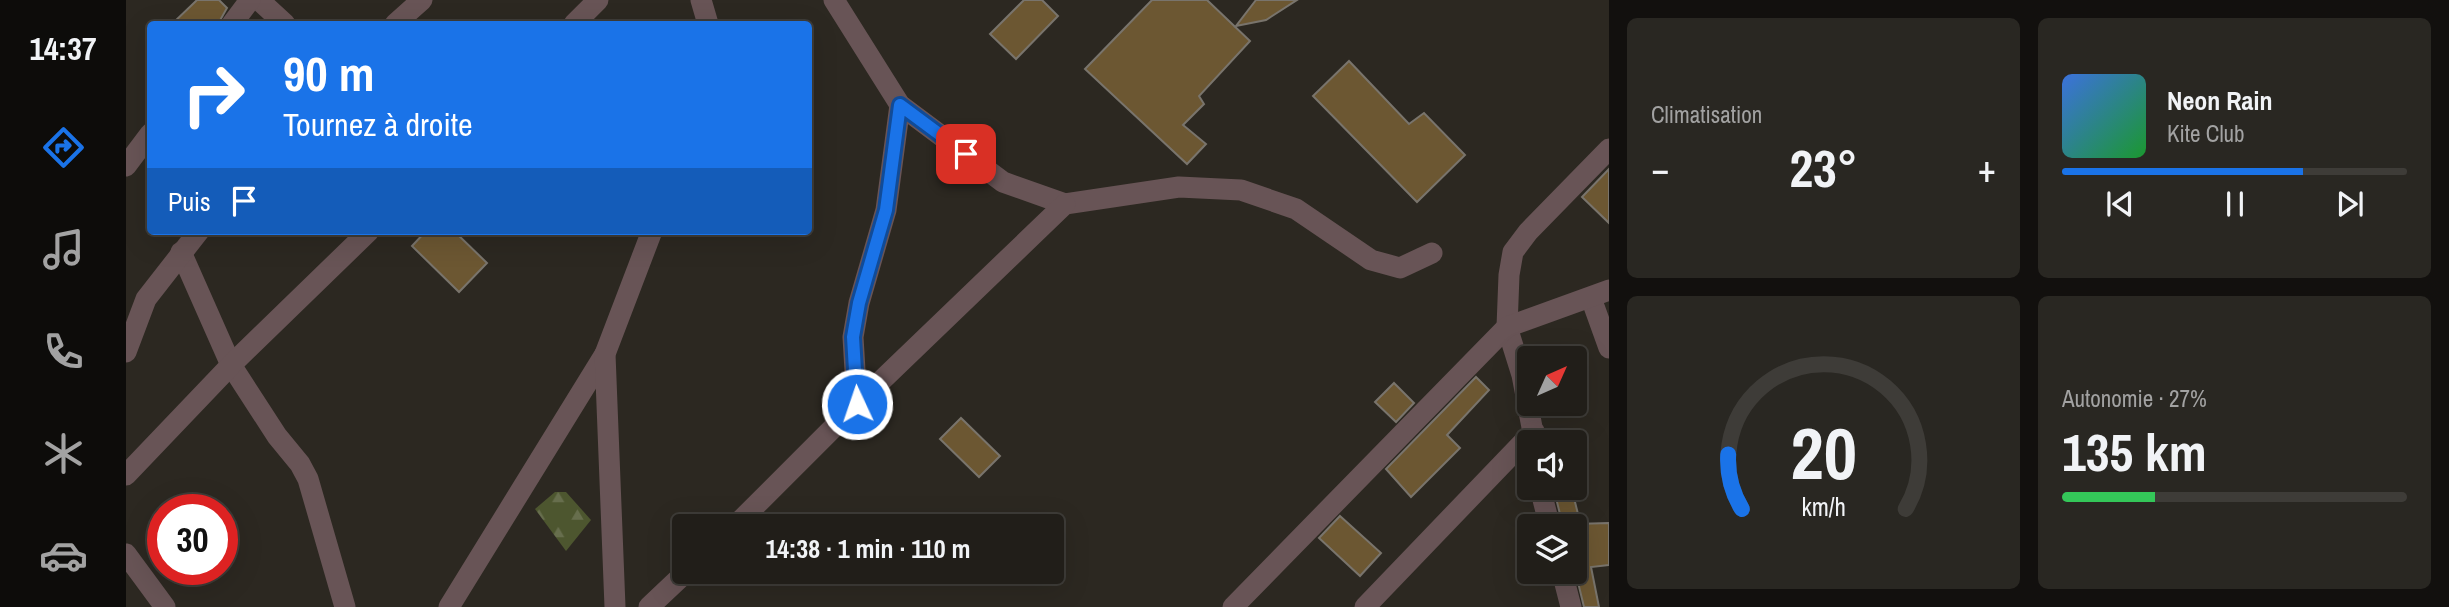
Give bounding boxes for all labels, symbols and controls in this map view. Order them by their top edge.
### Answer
text: 14:37 [29,27,97,70]
text: 90 m [283,40,375,106]
icon: right [168,49,259,140]
text: Neon Rain [2167,83,2272,118]
text: Climatisation [1651,99,1762,130]
text: Tournez à droite [283,103,473,146]
text: Kite Club [2167,118,2245,149]
icon: directions [39,123,88,172]
pin [936,124,996,184]
text: 23° [1789,133,1858,203]
icon: arrive [947,135,985,173]
text: − [1651,143,1669,194]
text: + [1978,143,1996,194]
icon: arrive [225,182,263,220]
text: Puis [168,184,211,219]
icon: previous [2101,185,2139,223]
icon: pause [2216,185,2254,223]
icon: next [2331,185,2369,223]
icon: music [39,225,88,274]
icon: phone [39,327,88,376]
north arrow [1517,346,1587,416]
map controls [1517,346,1587,584]
position arrow [820,367,894,441]
text: Autonomie · 27% [2062,383,2207,414]
text: 20 [1790,404,1857,502]
text: 135 km [2062,417,2207,487]
icon: climate [39,429,88,478]
button: sound [1517,430,1587,500]
text: km/h [1801,489,1846,523]
speed limit sign: 30 [147,494,238,585]
button: layers [1517,514,1587,584]
icon: car [39,531,88,580]
text: 14:38 · 1 min · 110 m [765,531,971,566]

